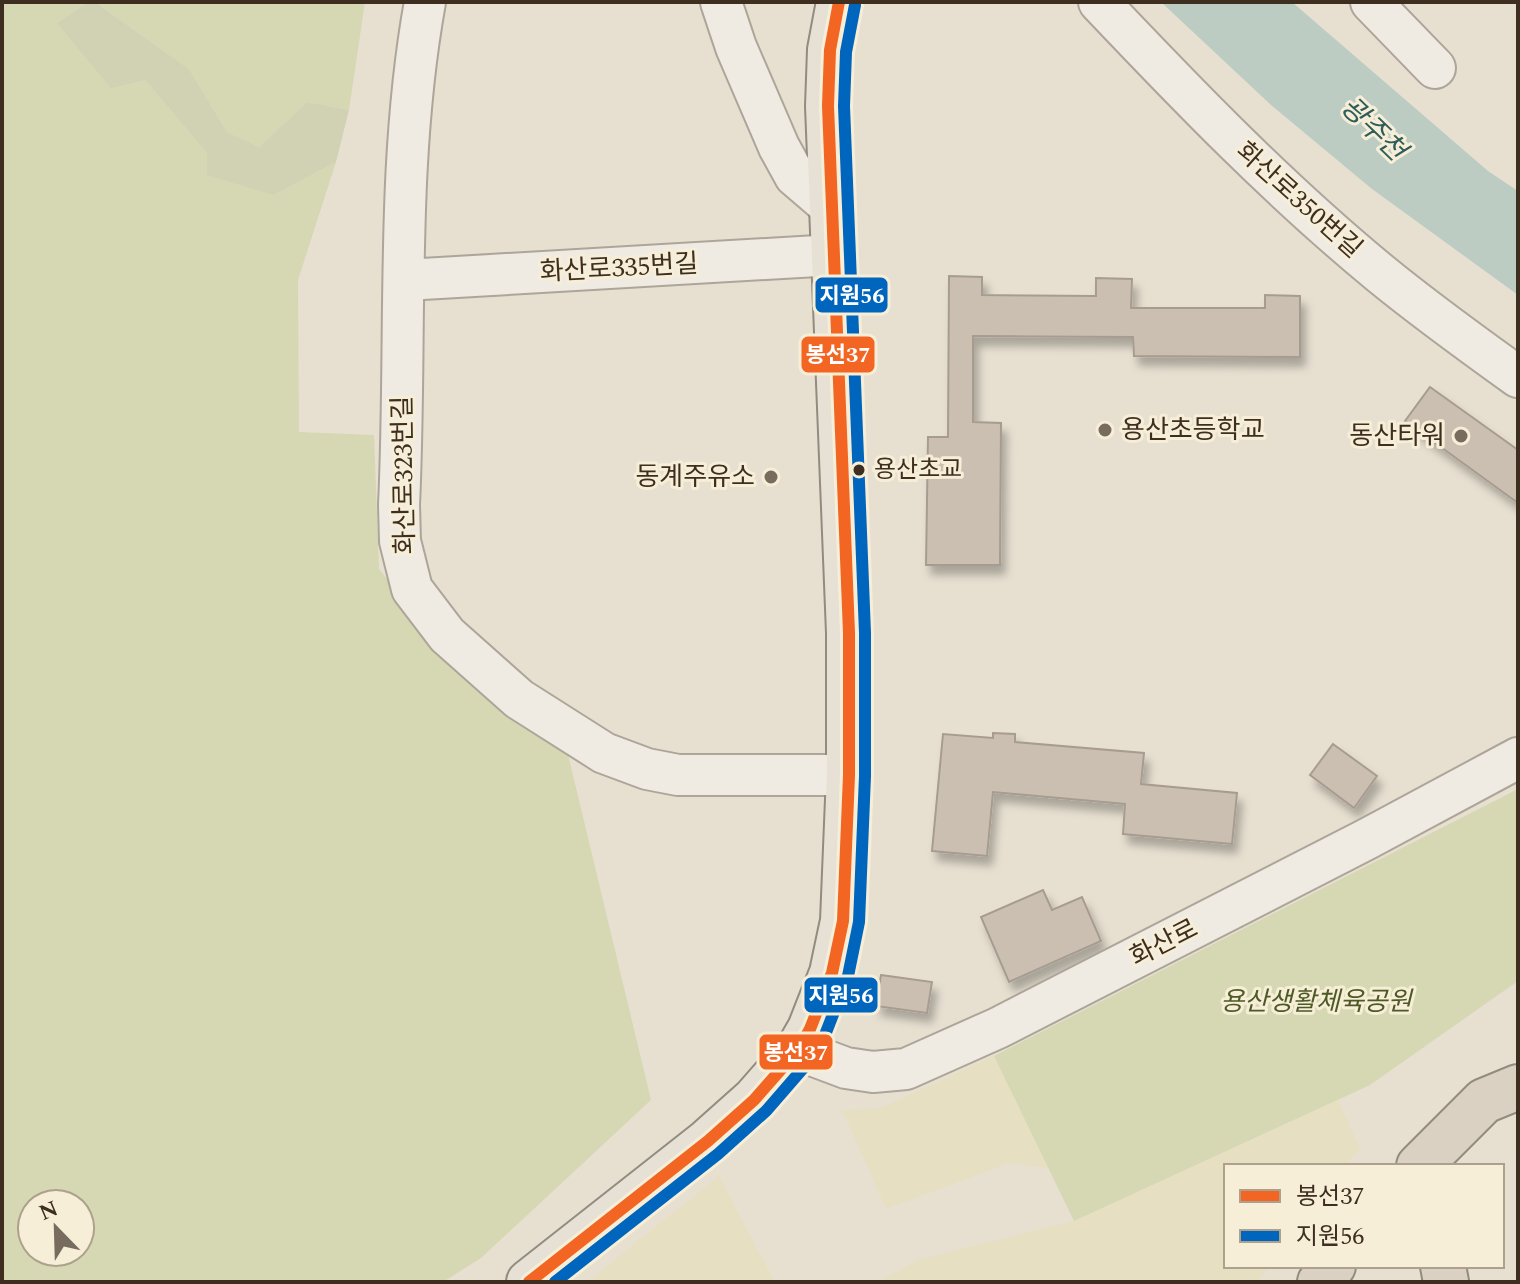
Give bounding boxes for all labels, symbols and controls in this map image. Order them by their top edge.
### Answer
water label: 광주천 [1330,87,1418,174]
street label: 화산로350번길 [1227,132,1371,268]
street label: 화산로335번길 [539,244,699,292]
line badge: 지원56 [814,276,889,314]
text: 지원56 [819,280,885,313]
line badge: 봉선37 [800,335,876,374]
text: 봉선37 [805,339,871,372]
street label: 화산로323번길 [383,395,425,555]
place label: 용산초등학교 [1121,410,1265,450]
place label: 동산타워 [1349,416,1445,456]
marker: 용산초등학교 [1096,421,1114,439]
marker: 동산타워 [1452,427,1470,445]
place label: 용산초교 [874,452,962,488]
place label: 동계주유소 [635,457,755,497]
marker: 용산초교 [851,462,867,478]
marker: 동계주유소 [762,468,780,486]
street label: 화산로 [1123,909,1205,977]
line badge: 지원56 [803,976,879,1014]
text: 지원56 [808,980,874,1013]
park label: 용산생활체육공원 [1220,982,1414,1022]
line badge: 봉선37 [758,1033,834,1071]
text: 봉선37 [763,1037,829,1070]
legend [1224,1164,1504,1268]
text: 봉선37 [1296,1179,1364,1215]
north arrow [16,1188,96,1268]
text: N [34,1192,64,1230]
text: 지원56 [1296,1219,1364,1255]

